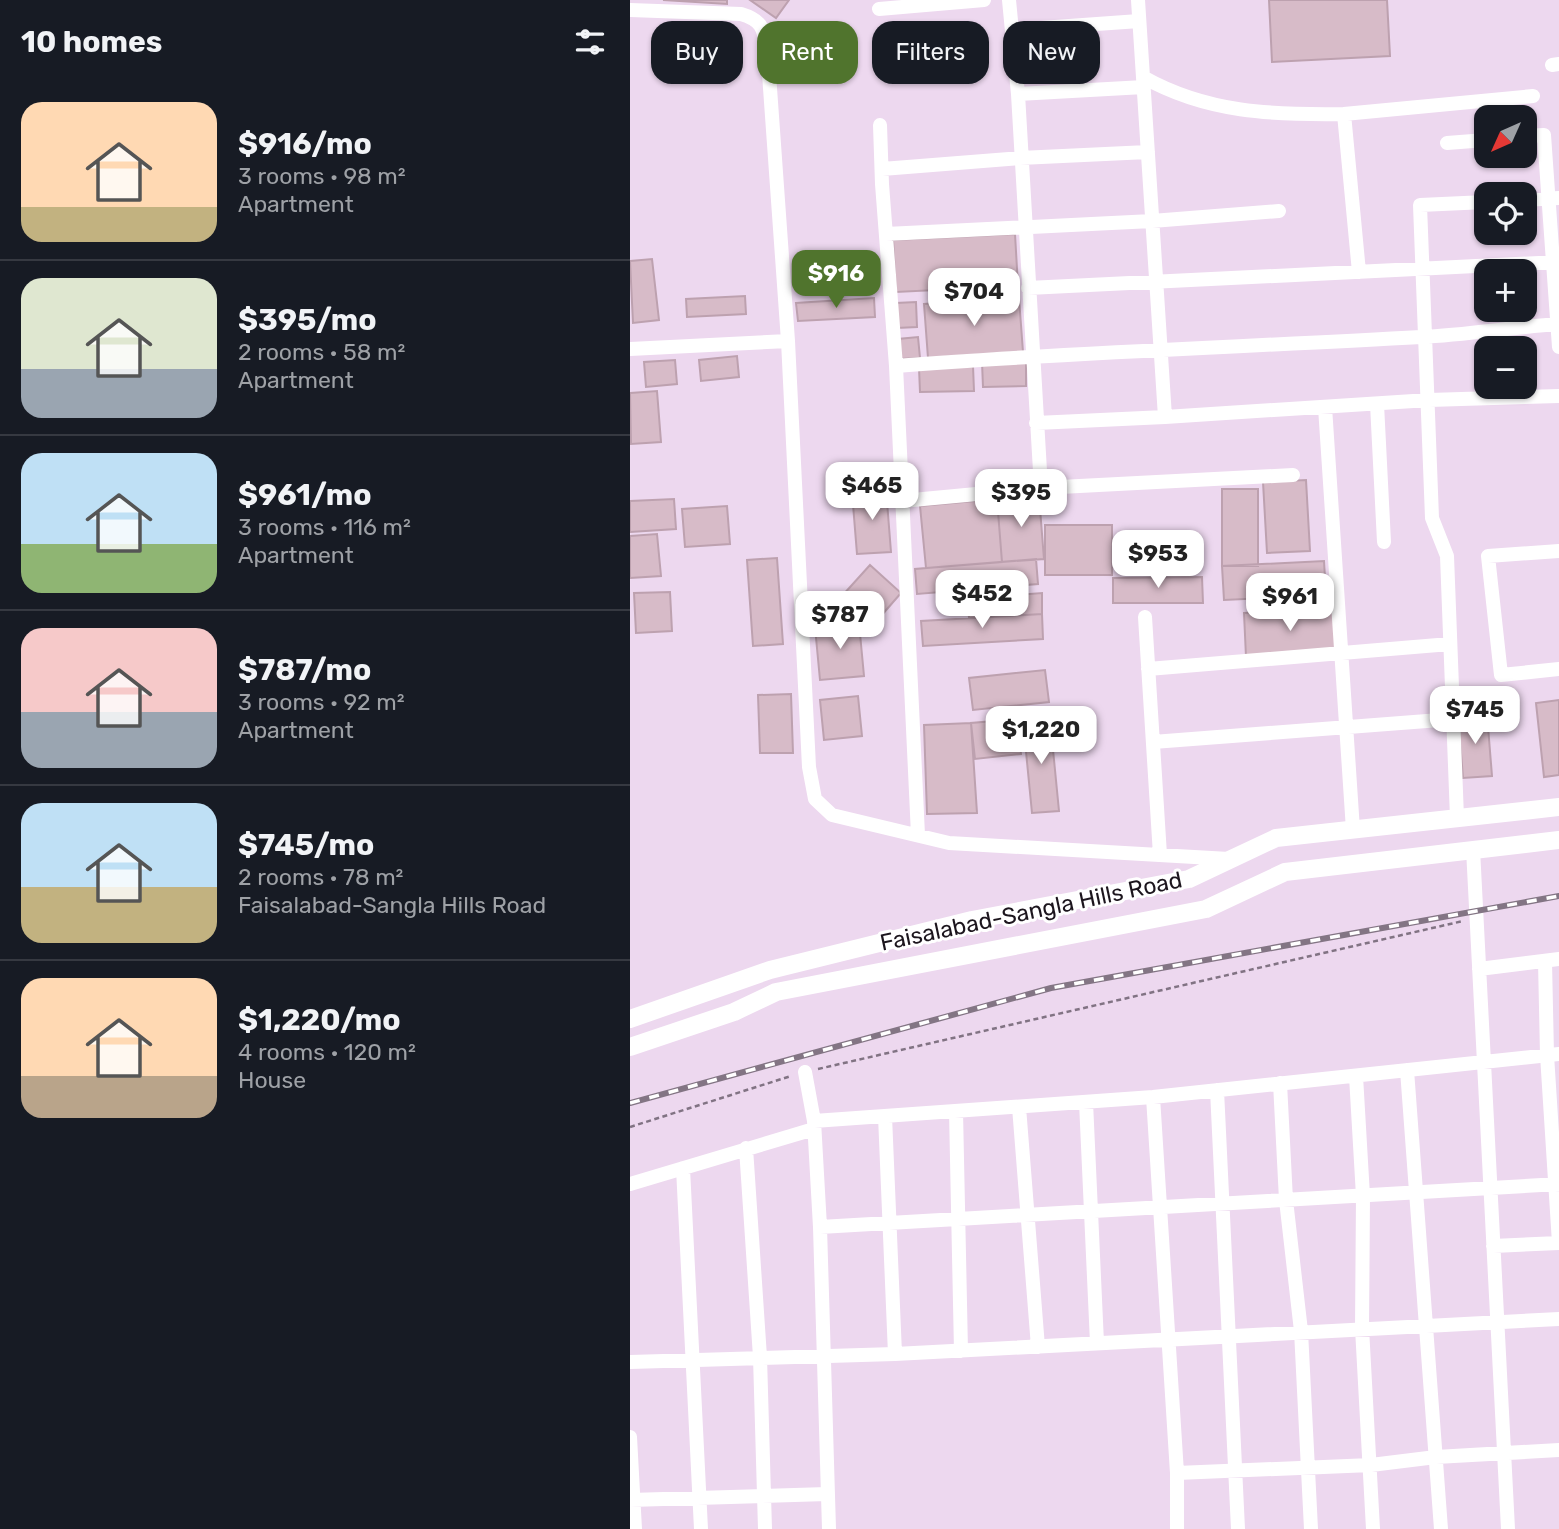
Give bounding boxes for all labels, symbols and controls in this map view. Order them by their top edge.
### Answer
chip: Buy [651,21,743,84]
chip: Rent [757,21,858,84]
chip: Filters [872,21,989,84]
chip: New [1003,21,1100,84]
icon: filters [571,23,609,61]
text: 10 homes [21,24,162,60]
north arrow [1474,105,1536,168]
map controls [1474,105,1537,399]
text: $916/mo [238,126,372,162]
icon: home [77,130,161,214]
text: 3 rooms · 98 m² [238,162,406,190]
button: locate [1474,182,1537,245]
text: Apartment [238,190,354,218]
pin: $916 [795,250,877,310]
text: $916 [808,259,864,287]
button: + [1474,259,1537,322]
pin: $704 [933,268,1015,328]
text: $704 [944,277,1004,305]
text: $395/mo [238,302,377,338]
icon: home [77,306,161,390]
button: − [1474,336,1537,399]
text: 2 rooms · 58 m² [238,338,405,366]
text: Apartment [238,366,354,394]
pin: $465 [831,462,913,522]
pin: $395 [980,470,1062,529]
text: $465 [842,471,902,499]
text: $961/mo [238,477,372,513]
text: $395 [991,478,1051,506]
icon: home [77,481,161,565]
text: 3 rooms · 116 m² [238,513,411,541]
pin: $953 [1117,530,1199,590]
text: $953 [1128,539,1188,567]
text: Apartment [238,541,354,569]
pin: $452 [941,570,1023,630]
pin: $961 [1249,574,1331,633]
text: $452 [952,579,1012,607]
text: $961 [1262,582,1318,610]
pin: $787 [799,592,881,651]
text: $787 [811,600,869,628]
text: $787/mo [238,652,371,688]
icon: home [77,656,161,740]
pin: $745 [1434,686,1516,746]
text: 3 rooms · 92 m² [238,688,404,716]
text: $745 [1446,695,1504,723]
pin: $1,220 [984,706,1098,766]
text: $1,220 [1002,715,1080,743]
text: Apartment [238,716,354,744]
text: $745/mo [238,827,374,863]
icon: home [77,831,161,915]
text: 2 rooms · 78 m² [238,863,403,891]
street label: Faisalabad-Sangla Hills Road [877,865,1185,957]
text: Faisalabad-Sangla Hills Road [238,891,546,919]
text: $1,220/mo [238,1002,401,1038]
icon: home [77,1006,161,1090]
text: 4 rooms · 120 m² [238,1038,416,1066]
text: House [238,1066,306,1094]

